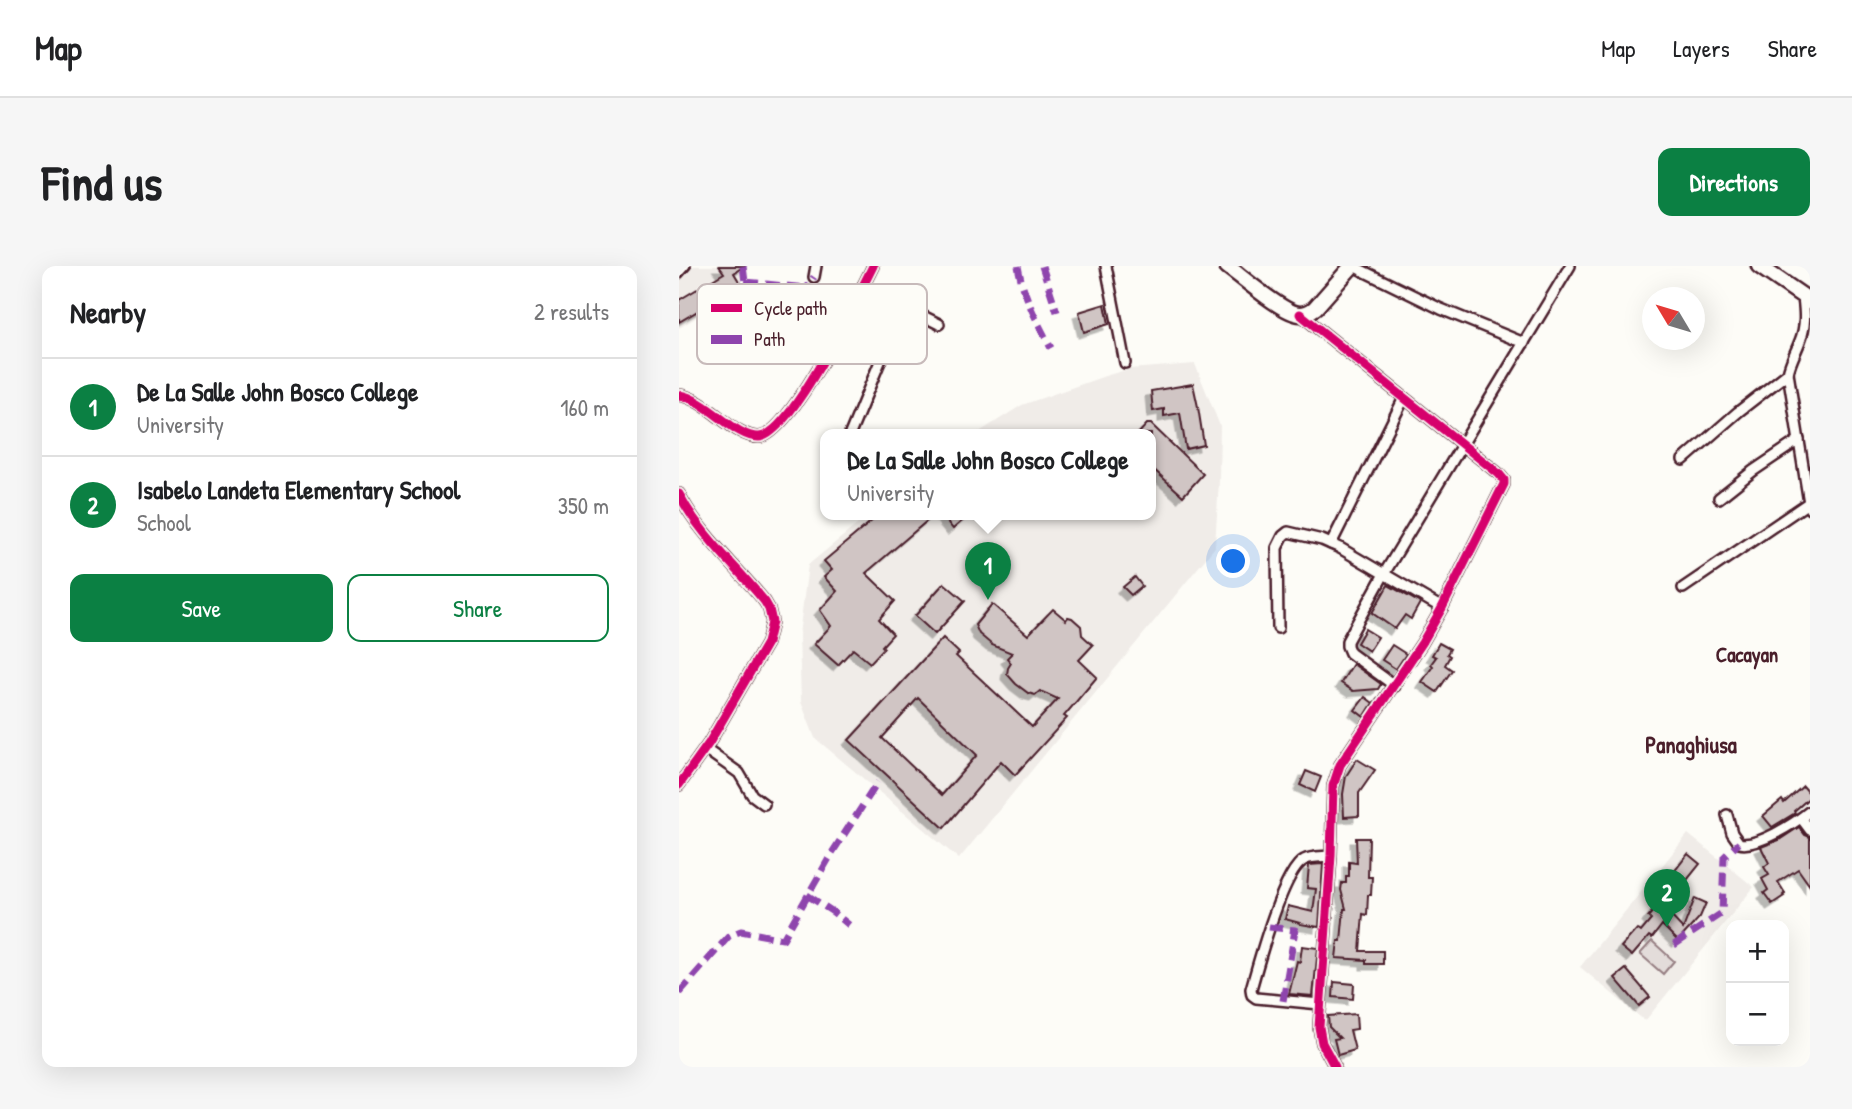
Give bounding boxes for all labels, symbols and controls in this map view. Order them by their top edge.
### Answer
text: Map [35,26,82,70]
text: Map [1601,32,1635,64]
text: Layers [1673,32,1730,64]
text: Share [1768,32,1817,64]
button: Directions [1658,148,1810,216]
text: Find us [42,149,162,215]
legend [697,284,927,364]
north arrow [1642,287,1705,350]
text: Nearby [70,292,146,332]
text: Cycle path [754,295,827,321]
text: 2 results [534,296,609,327]
text: Path [754,326,785,352]
text: De La Salle John Bosco College [137,374,418,409]
text: 1 [89,392,97,423]
text: 160 m [560,392,609,423]
text: University [137,409,224,440]
popup [820,429,1156,520]
text: De La Salle John Bosco College [847,442,1129,477]
text: Isabelo Landeta Elementary School [137,472,460,507]
text: University [847,477,934,508]
text: 2 [88,490,98,521]
text: 350 m [558,490,609,521]
text: School [137,507,191,538]
pin: 1 [965,542,1011,600]
your location [1216,544,1250,578]
button: Save [70,574,333,642]
button: Share [347,574,609,642]
district label: Cacayan [1716,640,1778,670]
district label: Panaghiusa [1645,729,1737,761]
pin: 2 [1644,869,1690,927]
map controls [1726,920,1789,1046]
button: + [1726,920,1789,983]
button: − [1726,983,1789,1046]

